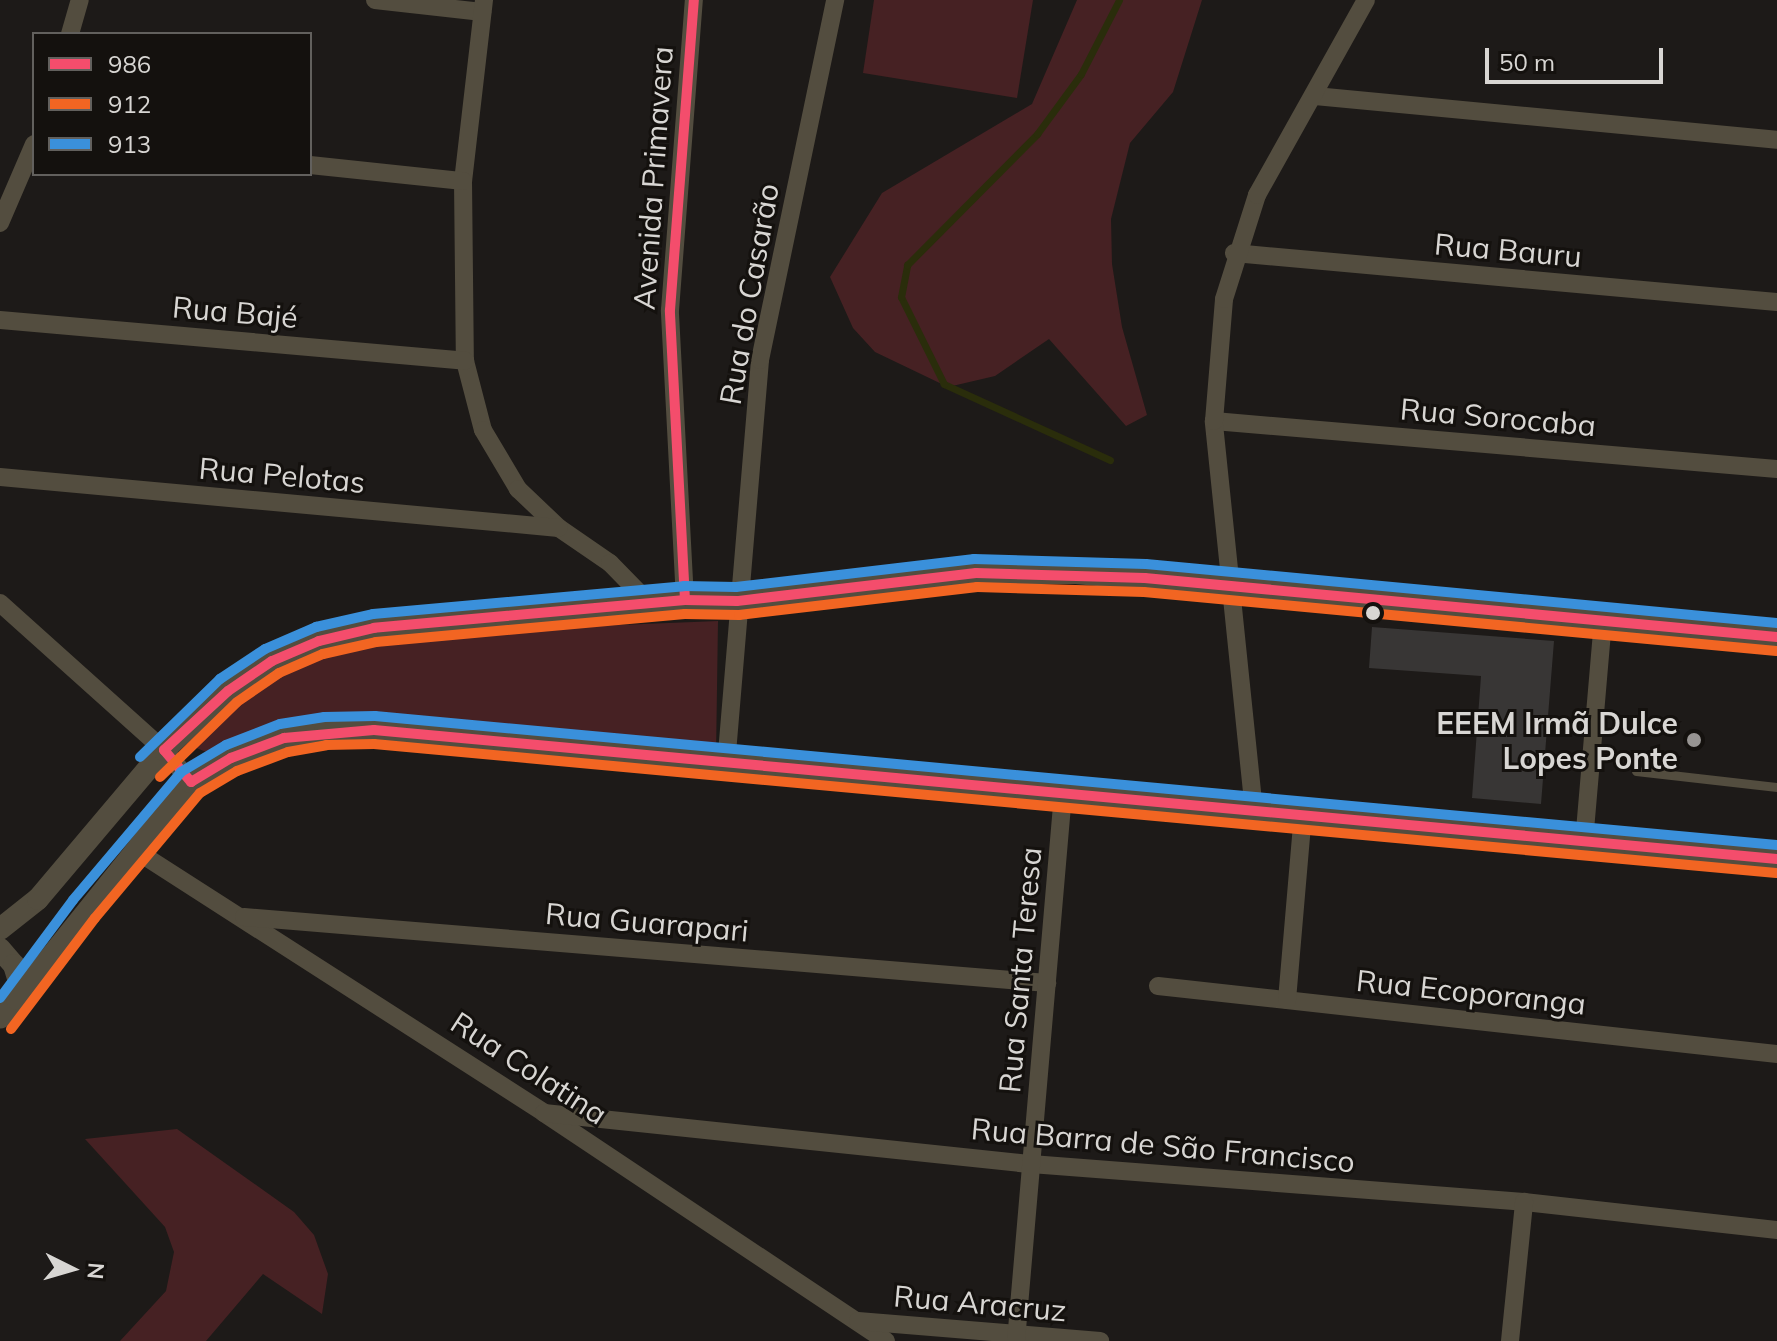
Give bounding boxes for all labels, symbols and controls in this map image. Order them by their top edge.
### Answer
legend [32,32,312,176]
scale bar [1489,32,1667,82]
street label: Avenida Primavera [626,45,680,311]
text: 50 m [1499,47,1555,77]
text: 986 [108,49,151,79]
text: 912 [108,89,151,119]
text: 913 [108,129,151,159]
street label: Rua do Casarão [712,181,786,407]
street label: Rua Bauru [1433,226,1583,274]
street label: Rua Bajé [171,289,299,335]
street label: Rua Sorocaba [1399,391,1597,443]
street label: Rua Pelotas [197,450,367,500]
unlabelled marker [1365,605,1381,621]
place label: EEEM Irmã Dulce Lopes Ponte [1436,705,1678,776]
marker: EEEM Irmã Dulce Lopes Ponte [1685,731,1703,749]
street label: Rua Santa Teresa [991,846,1049,1094]
street label: Rua Guarapari [544,895,750,949]
street label: Rua Ecoporanga [1354,962,1588,1022]
street label: Rua Colatina [444,1004,614,1132]
street label: Rua Barra de São Francisco [970,1110,1356,1180]
north arrow [32,1229,112,1309]
text: N [81,1262,111,1281]
street label: Rua Aracruz [892,1278,1068,1328]

